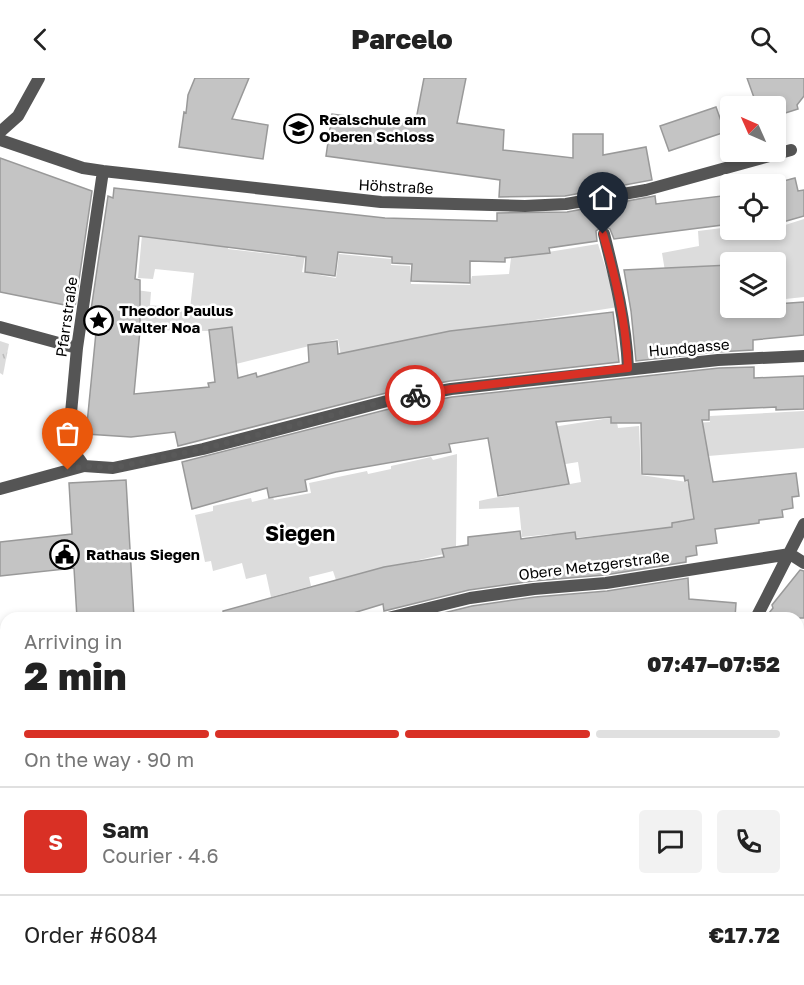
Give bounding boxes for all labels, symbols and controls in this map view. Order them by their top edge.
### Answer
icon: back [24,23,57,56]
text: Parcelo [351,23,453,55]
icon: search [747,23,780,56]
north arrow [720,96,786,162]
map controls [720,96,786,318]
place label: Realschule am Oberen Schloss [319,110,434,145]
school or university icon: Realschule am Oberen Schloss [282,113,314,145]
pin [577,172,628,234]
button: locate [720,174,786,240]
street label: Höhstraße [358,175,434,197]
icon: home [586,181,619,214]
button: layers [720,252,786,318]
street label: Pfarrstraße [51,275,81,358]
place label: Theodor Paulus Walter Noa [119,301,233,336]
place icon: Theodor Paulus Walter Noa [82,304,114,336]
street label: Hundgasse [648,334,730,360]
courier [385,365,445,425]
icon: bike [399,379,432,412]
pin [42,408,93,470]
icon: bag [51,417,84,450]
district label: Siegen [265,520,335,546]
public building icon: Rathaus Siegen [49,539,81,571]
place label: Rathaus Siegen [86,545,200,563]
street label: Obere Metzgerstraße [517,547,671,583]
text: Arriving in [24,629,122,653]
text: 07:47–07:52 [647,650,780,677]
text: 2 min [24,652,127,699]
text: On the way · 90 m [24,747,194,771]
button: chat [639,810,702,873]
button: phone [717,810,780,873]
text: Sam [102,816,149,843]
text: S [48,828,63,855]
text: Courier · 4.6 [102,843,219,867]
text: Order #6084 [24,921,158,948]
text: €17.72 [709,921,780,948]

